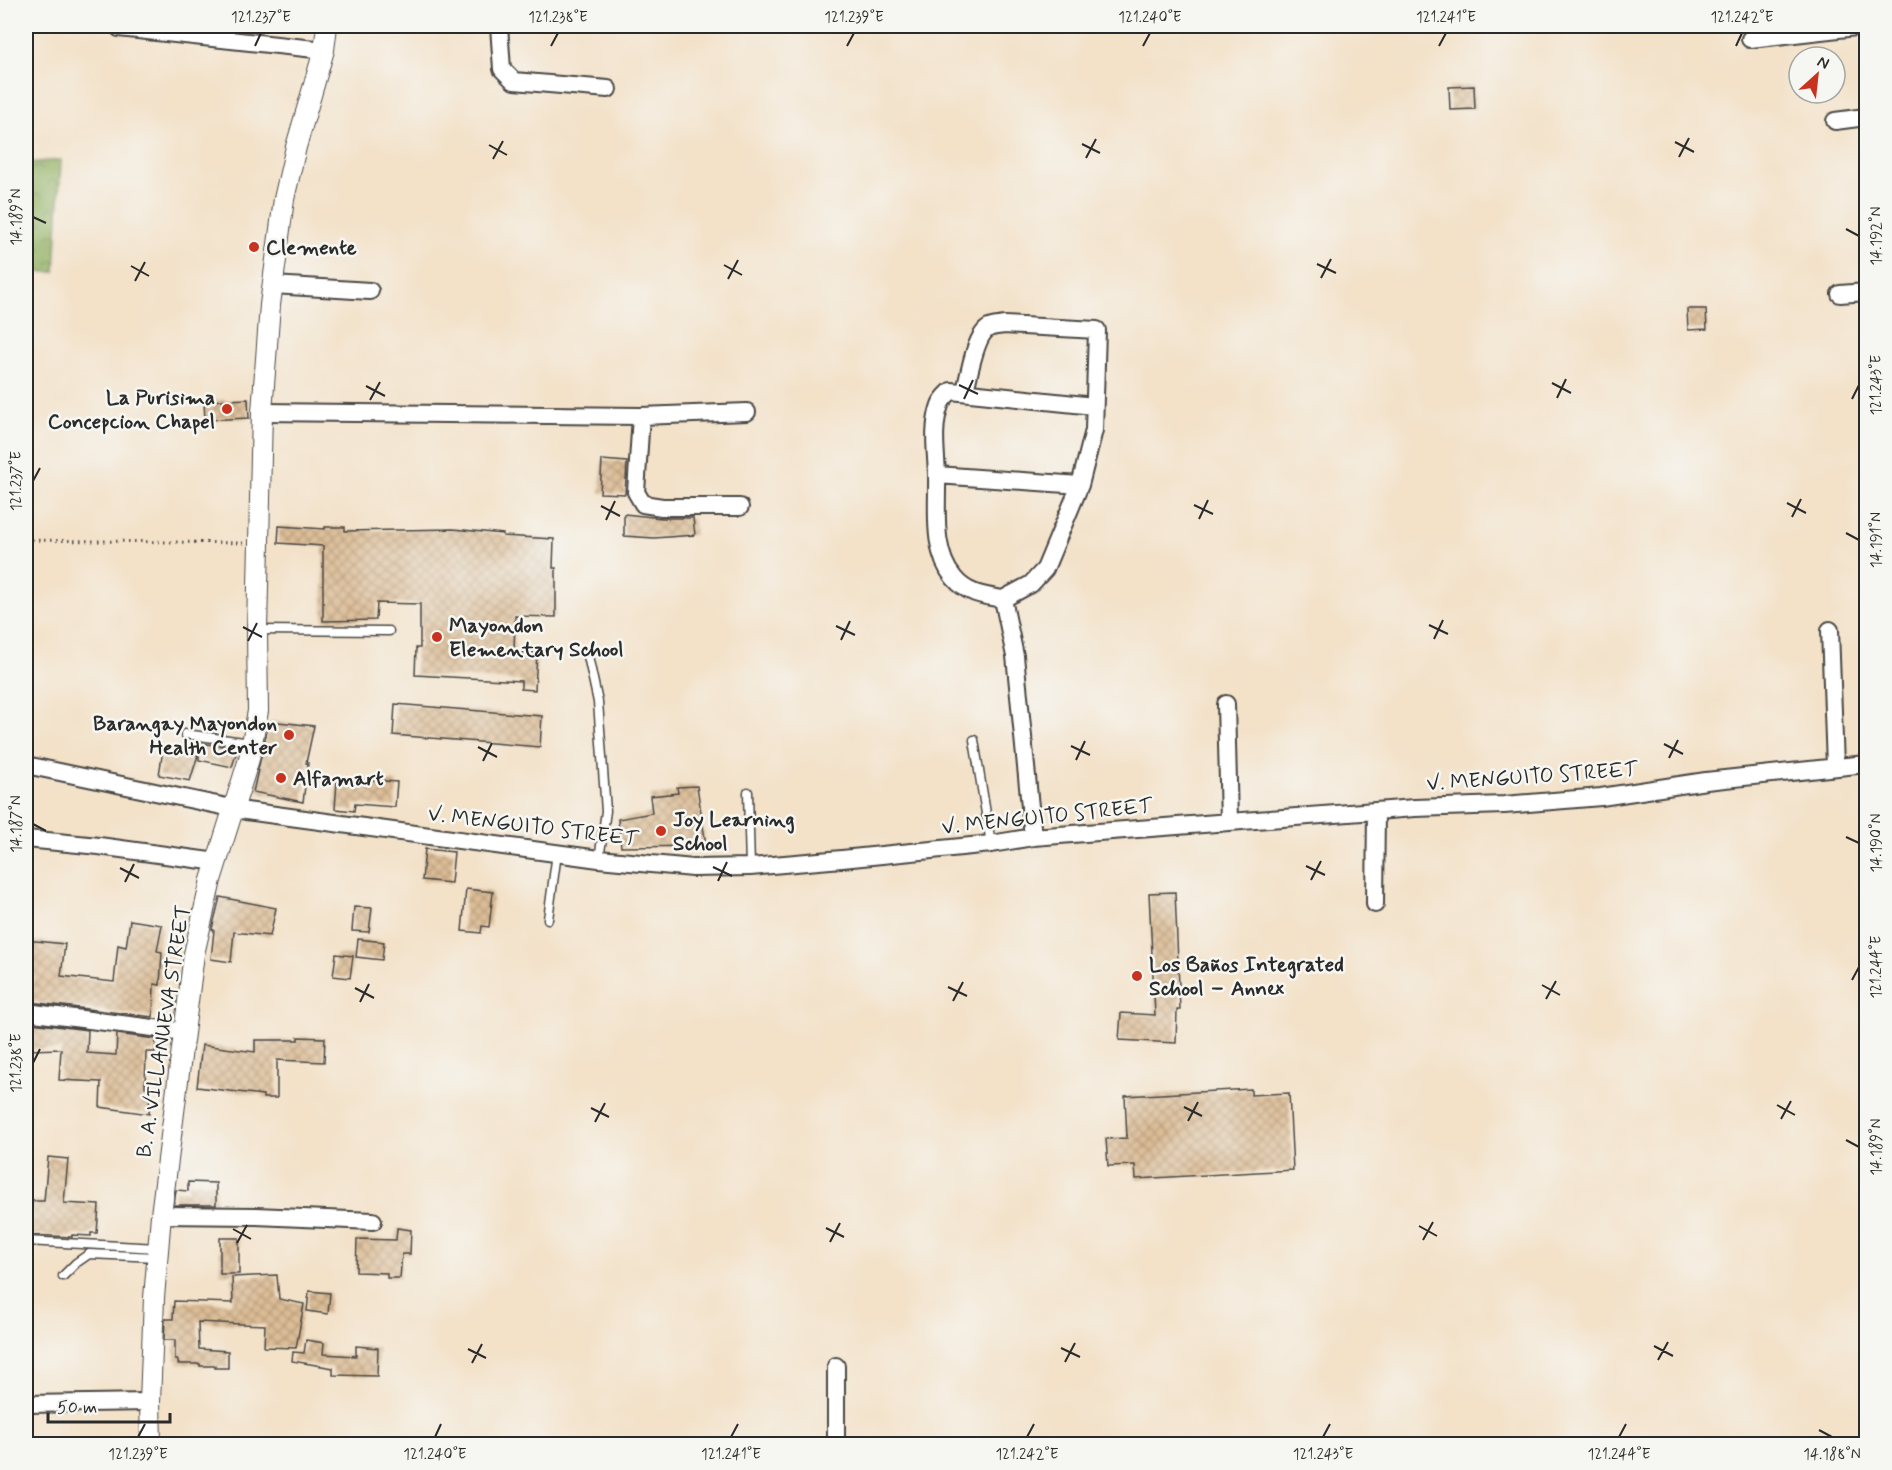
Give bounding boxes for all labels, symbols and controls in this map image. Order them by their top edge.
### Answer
text: 121.237°E [231,8,291,28]
text: 121.238°E [528,8,588,28]
text: 121.239°E [824,8,884,28]
text: 121.240°E [1118,8,1182,28]
text: 121.241°E [1416,8,1476,28]
text: 121.242°E [1710,8,1774,28]
north arrow [1787,45,1847,105]
text: N [1814,51,1833,75]
text: 14.189°N [7,188,27,246]
text: 14.192°N [1867,207,1887,265]
place label: Clemente [266,234,357,262]
marker: Clemente [247,240,261,254]
text: 121.243°E [1867,355,1887,415]
place label: La Purisima Concepcion Chapel [48,384,215,436]
marker: La Purisima Concepcion Chapel [220,402,234,416]
text: 121.237°E [7,451,27,511]
text: 14.191°N [1867,512,1887,568]
place label: Mayondon Elementary School [449,612,624,664]
marker: Mayondon Elementary School [430,630,444,644]
place label: Barangay Mayondon Health Center [93,710,277,762]
marker: Barangay Mayondon Health Center [282,728,296,742]
street label: V. MENGUITO STREET [1426,756,1639,798]
place label: Alfamart [293,765,384,793]
marker: Alfamart [274,771,288,785]
street label: V. MENGUITO STREET [940,792,1154,842]
text: 14.187°N [7,795,27,853]
street label: V. MENGUITO STREET [426,800,640,854]
place label: Joy Learning School [673,806,795,858]
text: 14.190°N [1867,813,1887,873]
marker: Joy Learning School [654,824,668,838]
street label: B. A. VILLANUEVA STREET [130,903,198,1159]
text: 121.244°E [1867,935,1887,999]
place label: Los Baños Integrated School – Annex [1149,951,1344,1003]
marker: Los Baños Integrated School – Annex [1130,969,1144,983]
text: 121.238°E [7,1033,27,1093]
text: 14.189°N [1867,1118,1887,1176]
scale bar [48,1386,170,1424]
text: 50 m [57,1396,97,1420]
text: 121.239°E [108,1445,168,1465]
text: 121.240°E [403,1445,467,1465]
text: 121.241°E [701,1445,761,1465]
text: 121.242°E [995,1445,1059,1465]
text: 121.243°E [1293,1445,1353,1465]
text: 121.244°E [1587,1445,1651,1465]
text: 14.188°N [1803,1445,1861,1465]

